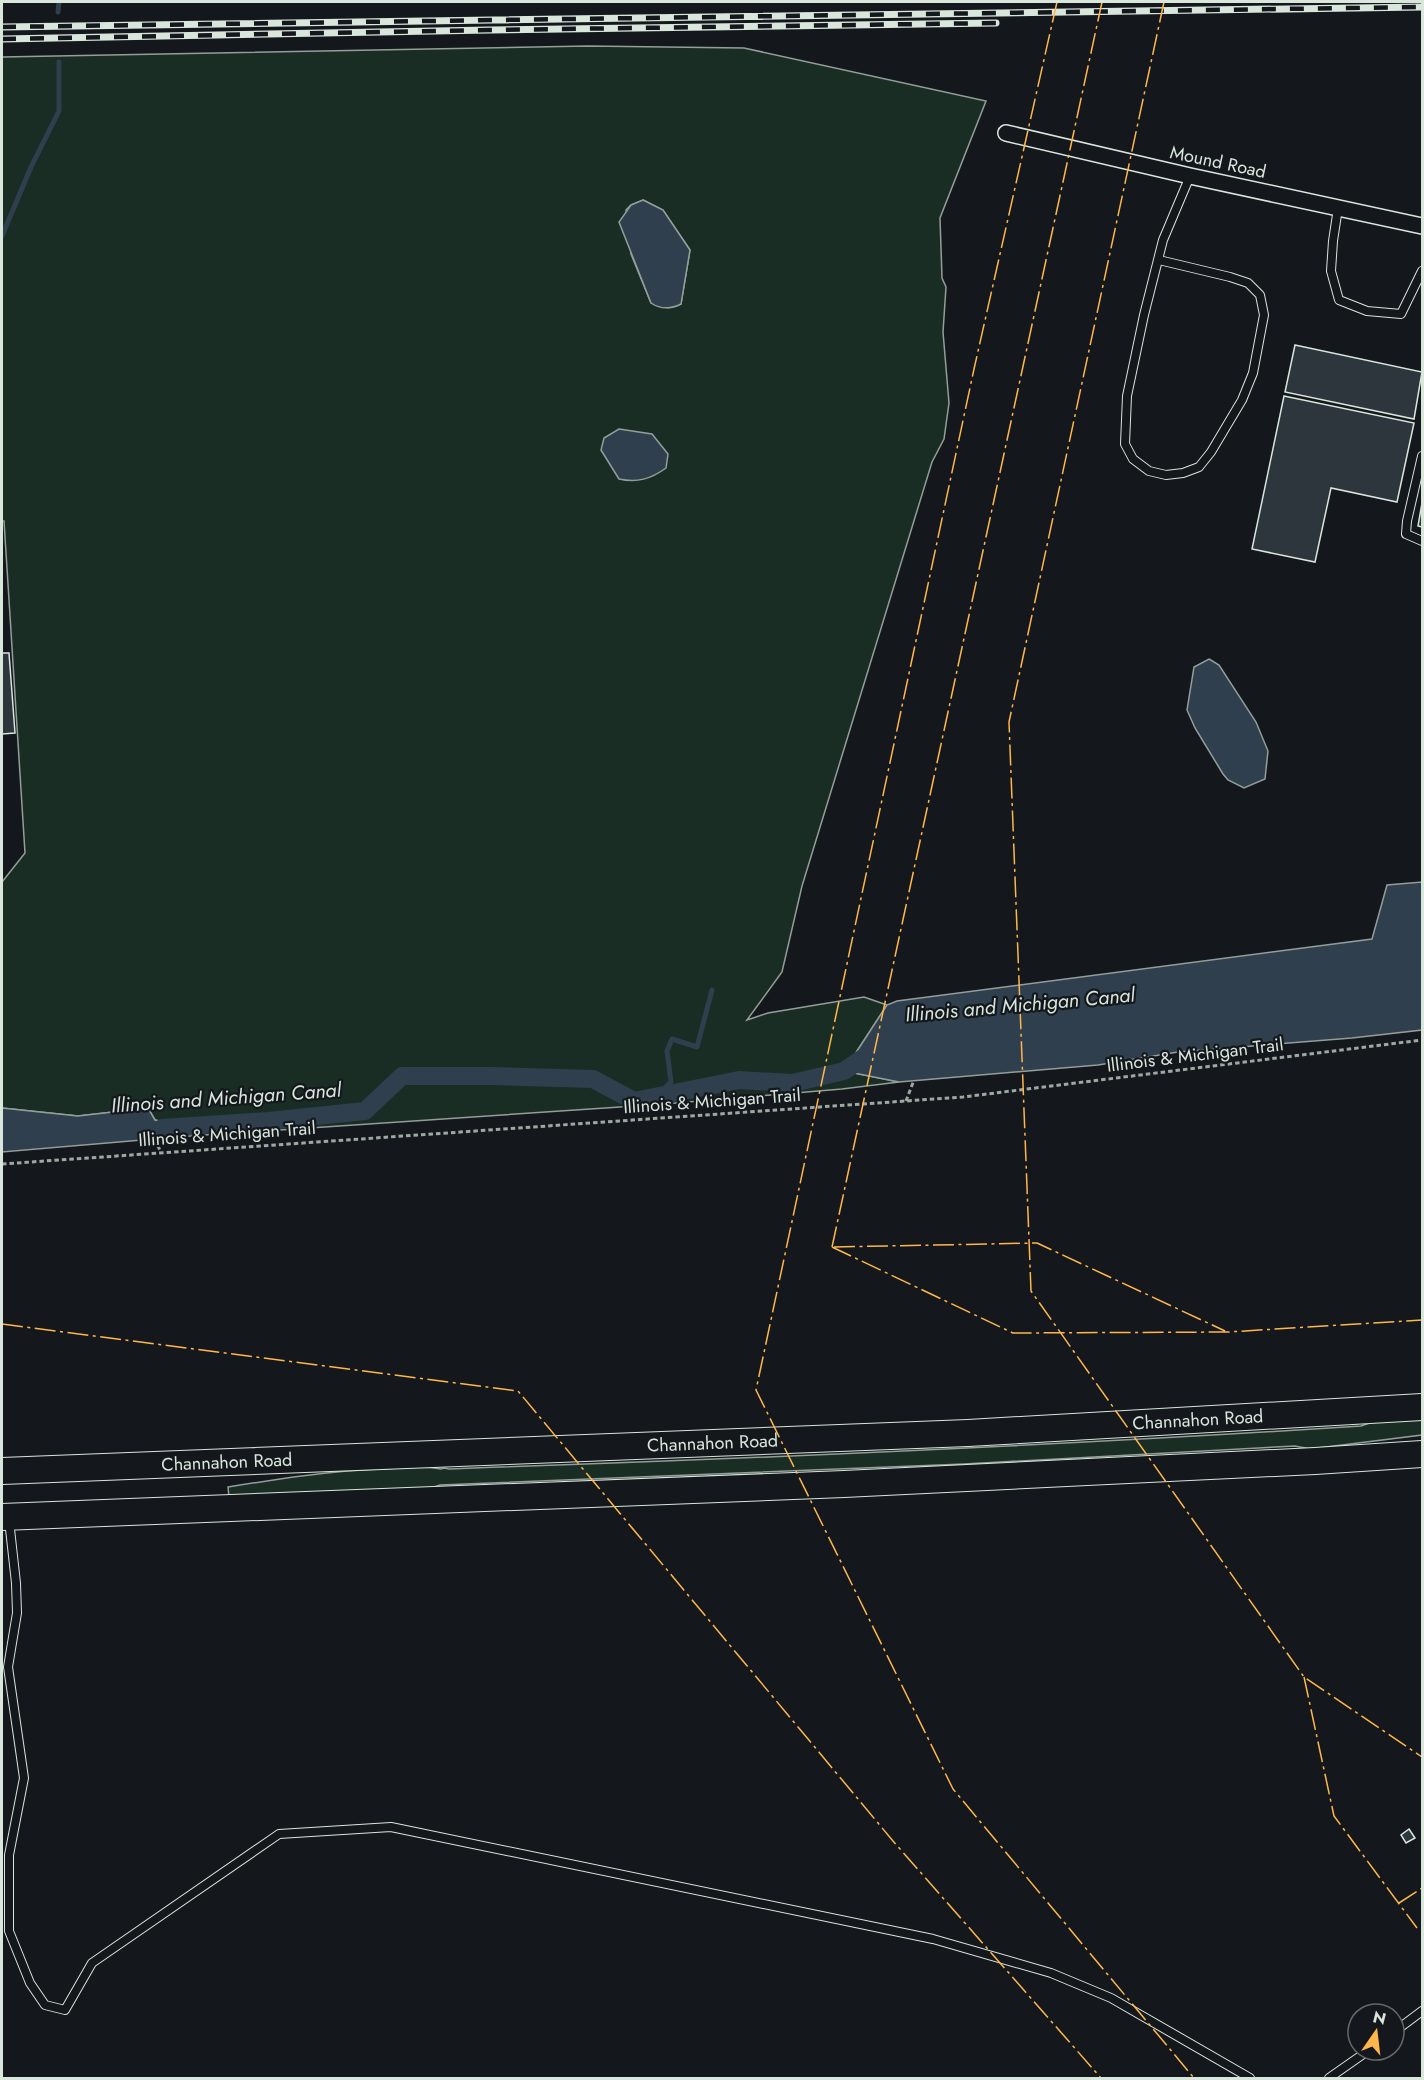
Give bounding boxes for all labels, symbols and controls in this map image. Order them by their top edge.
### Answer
street label: Mound Road [1167,139,1269,185]
water label: Illinois and Michigan Canal [904,980,1138,1029]
street label: Illinois & Michigan Trail [1105,1031,1285,1079]
water label: Illinois and Michigan Canal [110,1075,343,1120]
street label: Illinois & Michigan Trail [622,1082,802,1120]
street label: Illinois & Michigan Trail [137,1115,317,1153]
street label: Channahon Road [1132,1403,1264,1437]
street label: Channahon Road [646,1427,778,1459]
street label: Channahon Road [161,1447,293,1478]
north arrow [1346,2002,1406,2062]
text: N [1371,2005,1388,2031]

